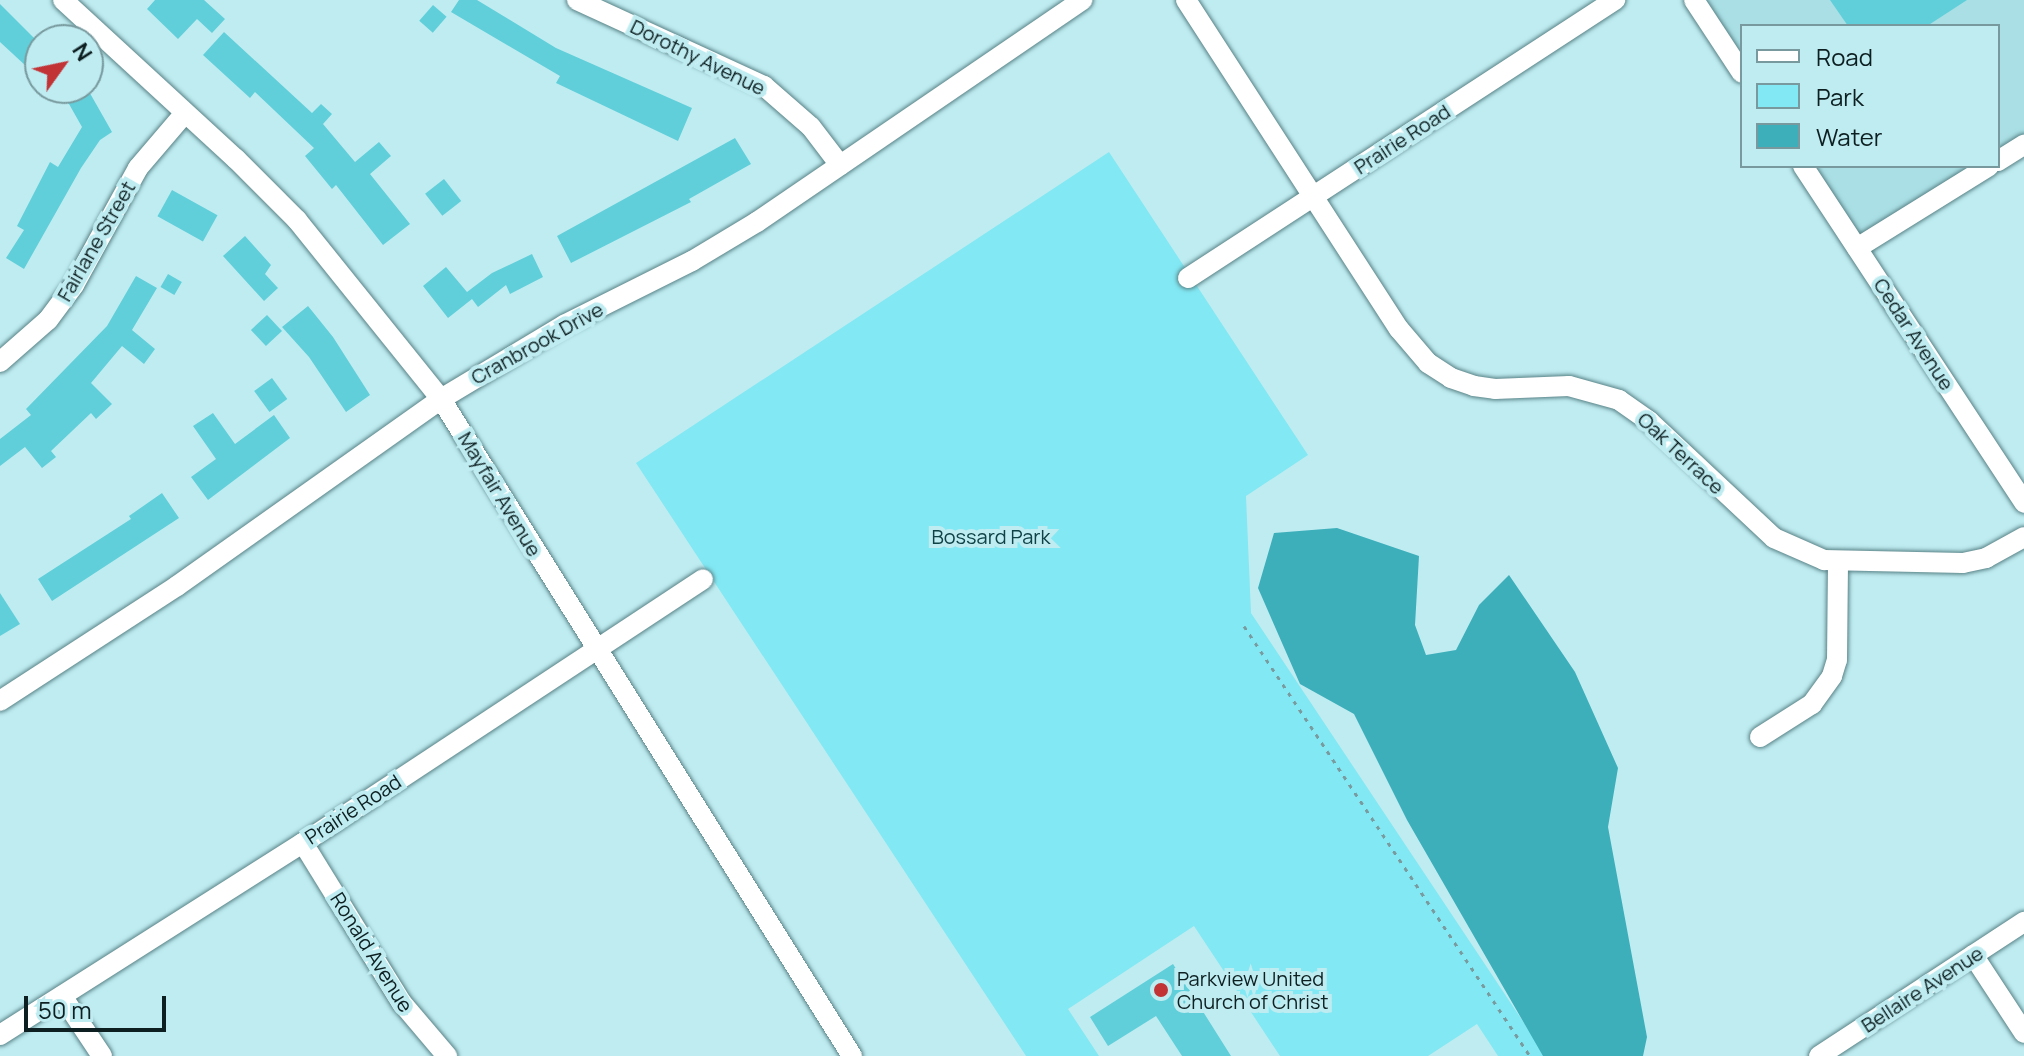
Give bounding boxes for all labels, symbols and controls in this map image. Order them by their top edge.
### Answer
street label: Dorothy Avenue [627,14,769,100]
north arrow [24,24,104,104]
legend [1740,24,2000,168]
text: N [66,37,99,67]
text: Road [1816,40,1873,73]
text: Park [1816,80,1864,113]
street label: Prairie Road [1349,99,1455,179]
text: Water [1816,120,1883,153]
street label: Fairlane Street [52,177,140,305]
street label: Cedar Avenue [1869,274,1959,394]
street label: Cranbrook Drive [467,297,607,389]
street label: Oak Terrace [1633,407,1729,499]
street label: Mayfair Avenue [453,427,547,561]
park label: Bossard Park [932,524,1050,548]
street label: Prairie Road [300,769,406,849]
street label: Ronald Avenue [326,888,418,1016]
street label: Bellaire Avenue [1857,941,1987,1037]
place label: Parkview United Church of Christ [1177,966,1329,1013]
scale bar [28,980,170,1030]
marker: Parkview United Church of Christ [1152,981,1170,999]
text: 50 m [38,993,92,1026]

